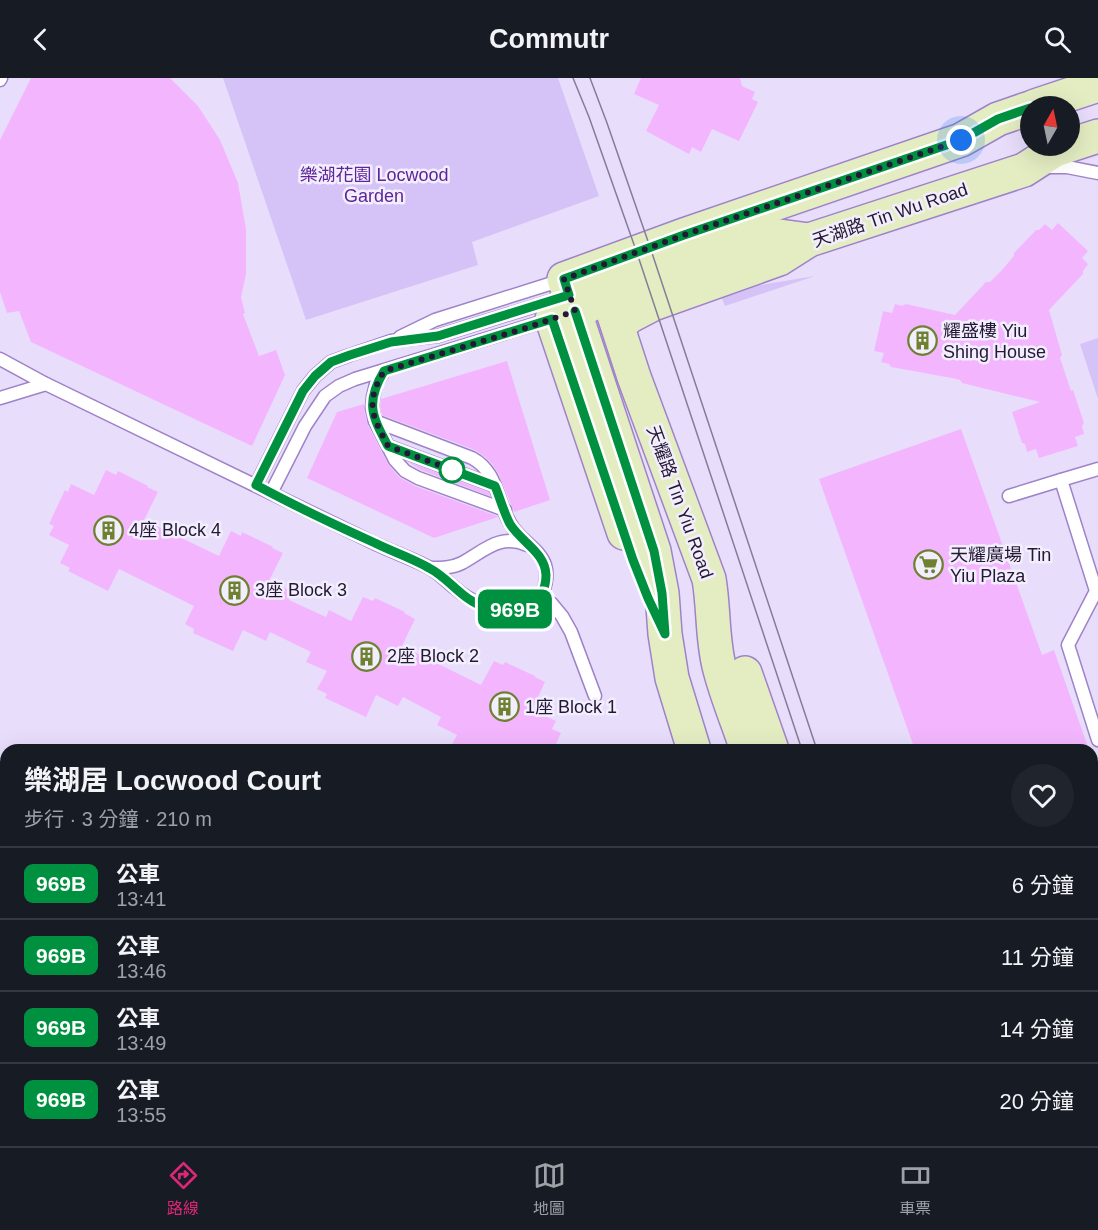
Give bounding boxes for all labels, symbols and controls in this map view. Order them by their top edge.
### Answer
icon: back [24,23,57,56]
icon: search [1041,23,1074,56]
text: Commutr [489,24,609,54]
north arrow [1020,96,1080,156]
map controls [1020,96,1080,156]
your location [946,125,976,155]
park label: 樂湖花園 Locwood Garden [299,165,449,206]
street label: 天湖路 Tin Wu Road [810,179,970,251]
place label: 耀盛樓 Yiu Shing House [943,321,1046,362]
building icon: 耀盛樓 Yiu Shing House [906,325,938,357]
street label: 天耀路 Tin Yiu Road [643,423,717,581]
unlabelled marker [439,457,465,483]
building icon: 4座 Block 4 [92,514,124,546]
place label: 4座 Block 4 [129,520,221,540]
place label: 天耀廣場 Tin Yiu Plaza [950,545,1051,586]
supermarket icon: 天耀廣場 Tin Yiu Plaza [913,549,945,581]
building icon: 3座 Block 3 [218,574,250,606]
place label: 3座 Block 3 [255,580,347,600]
line badge: 969B [473,590,557,628]
text: 969B [490,598,540,621]
building icon: 2座 Block 2 [350,640,382,672]
place label: 2座 Block 2 [387,646,479,666]
building icon: 1座 Block 1 [488,691,520,723]
place label: 1座 Block 1 [525,697,617,717]
button: heart [1011,764,1074,827]
text: 樂湖居 Locwood Court [24,765,321,796]
text: 步行 · 3 分鐘 · 210 m [24,808,212,830]
text: 公車 [116,862,160,887]
text: 969B [36,872,86,895]
text: 6 分鐘 [1012,873,1074,898]
text: 13:41 [116,888,166,910]
text: 公車 [116,934,160,959]
text: 969B [36,944,86,967]
text: 11 分鐘 [1001,945,1074,970]
text: 13:46 [116,960,166,982]
text: 公車 [116,1006,160,1031]
text: 969B [36,1016,86,1039]
text: 14 分鐘 [999,1017,1074,1042]
text: 13:49 [116,1032,166,1054]
text: 公車 [116,1078,160,1103]
text: 969B [36,1088,86,1111]
text: 20 分鐘 [999,1089,1074,1114]
text: 13:55 [116,1104,166,1126]
tab: 路線 [167,1159,200,1219]
tab: 地圖 [533,1159,566,1219]
tab: 車票 [899,1159,932,1219]

